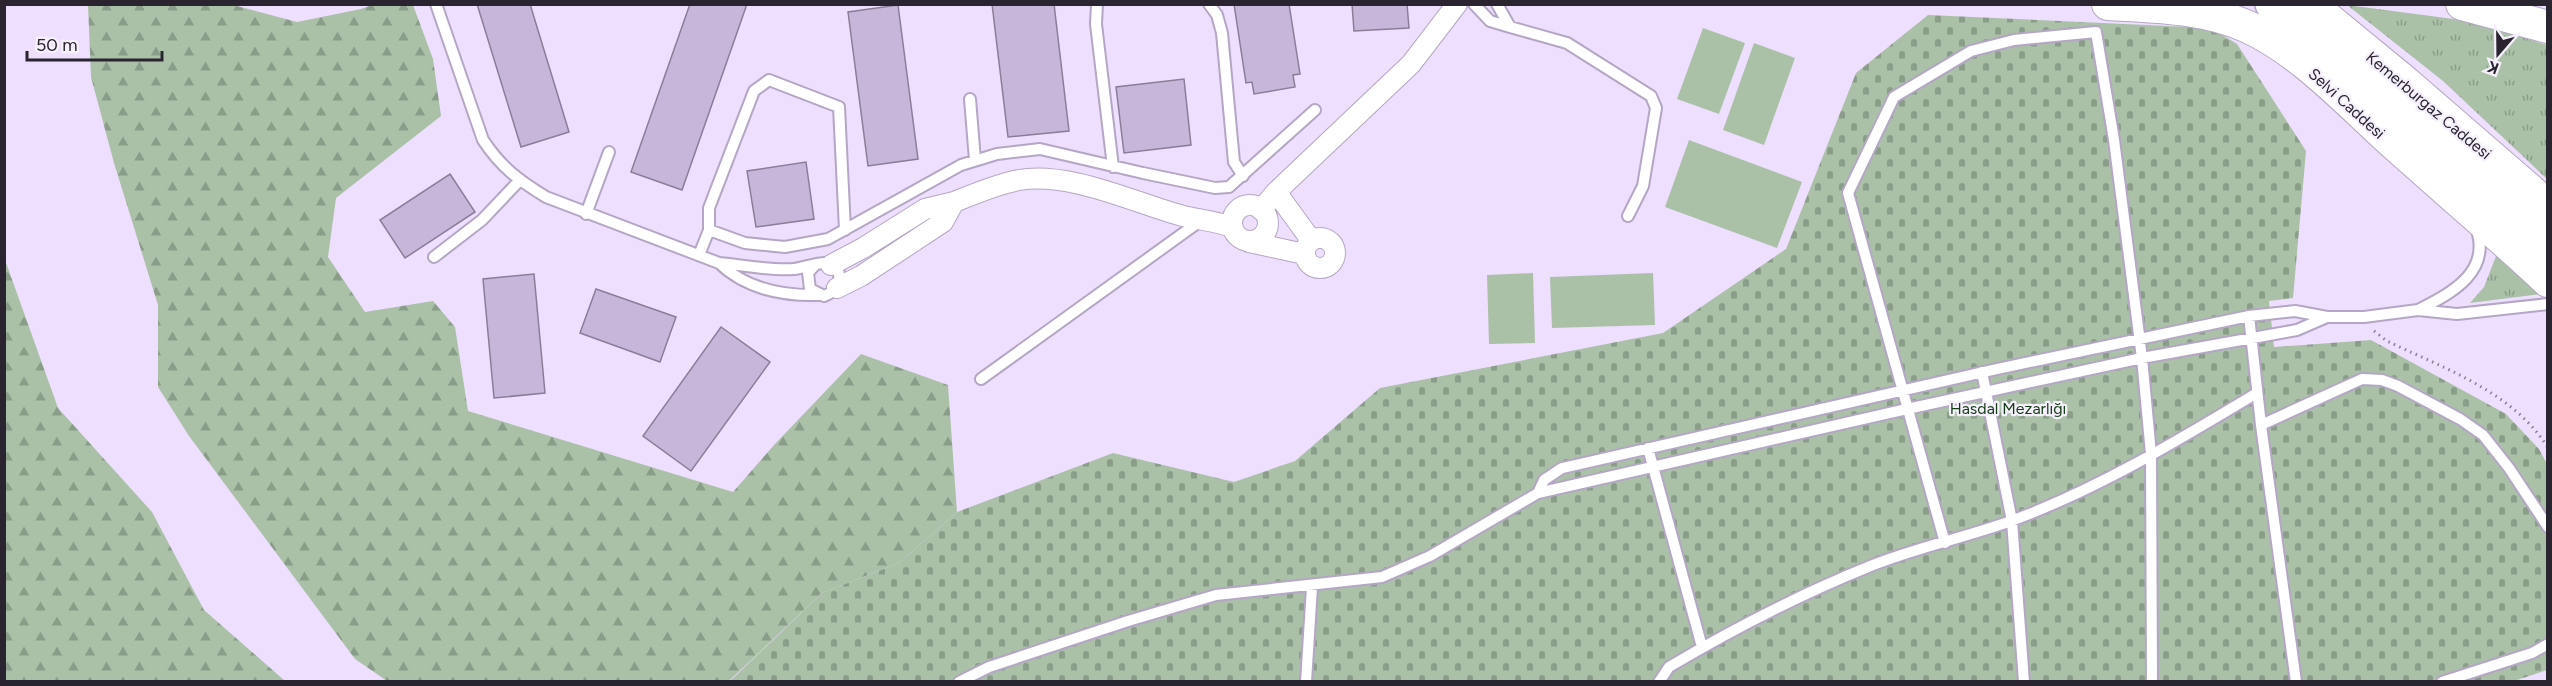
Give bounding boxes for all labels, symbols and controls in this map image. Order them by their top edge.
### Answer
scale bar [27,24,162,62]
north arrow [2468,24,2528,84]
text: 50 m [36,34,78,56]
street label: Kemerburgaz Caddesi [2362,47,2496,163]
street label: Selvi Caddesi [2304,64,2389,143]
park label: Hasdal Mezarlığı [1950,399,2066,418]

